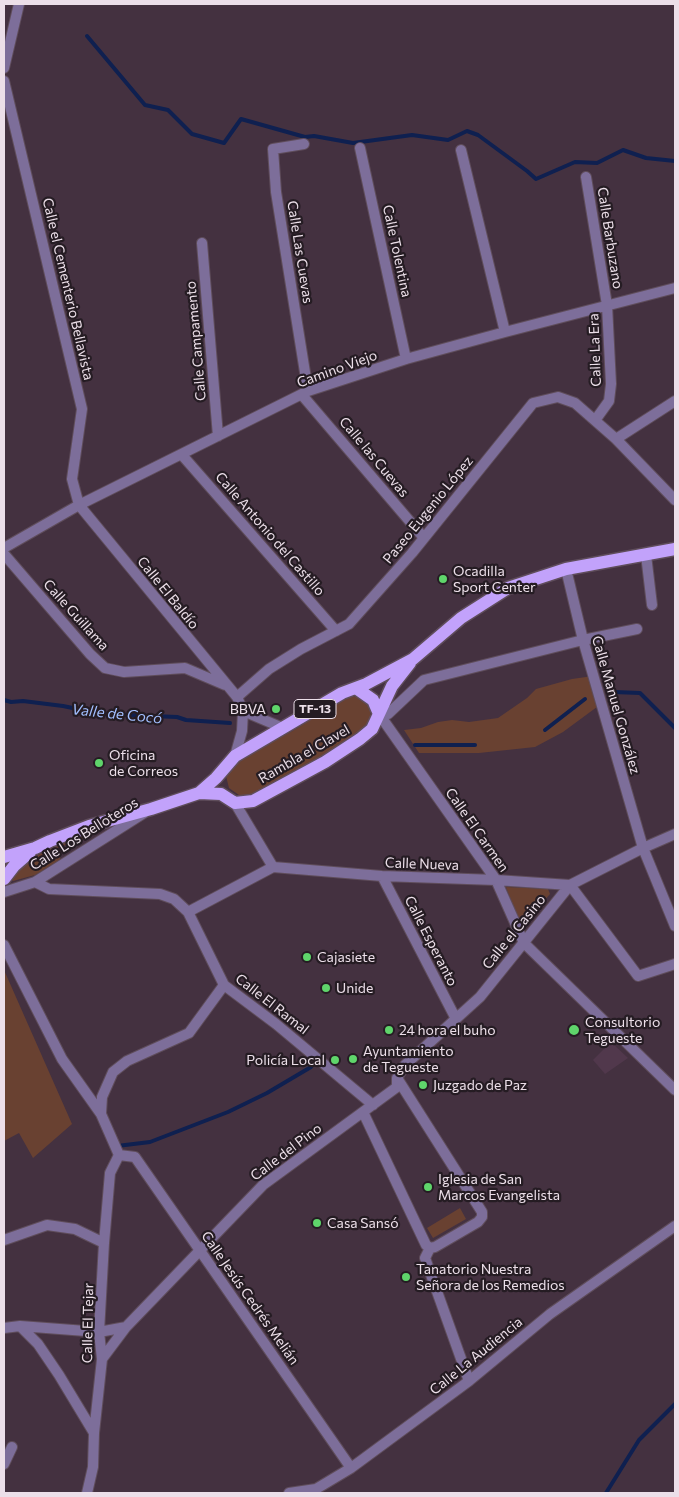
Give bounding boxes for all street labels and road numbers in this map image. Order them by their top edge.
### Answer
street label: Calle Barbuzano [594,186,626,290]
street label: Calle el Cementerio Bellavista [39,196,97,382]
street label: Calle Las Cuevas [284,199,316,305]
street label: Calle Tolentina [379,203,415,299]
street label: Calle Campamento [182,280,210,402]
street label: Calle La Era [585,313,605,387]
street label: Camino Viejo [295,347,379,391]
street label: Calle las Cuevas [336,414,412,500]
street label: Paseo Eugenio López [379,453,477,567]
street label: Calle Antonio del Castillo [212,469,328,599]
street label: Calle El Baldío [134,553,202,633]
street label: Calle Guillama [40,576,112,654]
street label: Calle Manuel González [588,634,644,776]
road number: TF-13 [294,700,336,719]
street label: Rambla el Clavel [255,721,353,787]
street label: Calle El Carmen [442,785,512,875]
street label: Calle Los Belloteros [27,794,141,874]
street label: Calle Nueva [385,854,459,874]
street label: Calle el Casino [479,891,549,973]
street label: Calle Esperanto [401,893,461,989]
street label: Calle El Ramal [232,970,312,1038]
street label: Calle del Pino [247,1120,325,1184]
street label: Calle Jesús Cedrés Melián [198,1228,302,1368]
street label: Calle El Tejar [79,1283,97,1363]
street label: Calle La Audiencia [426,1313,526,1399]

